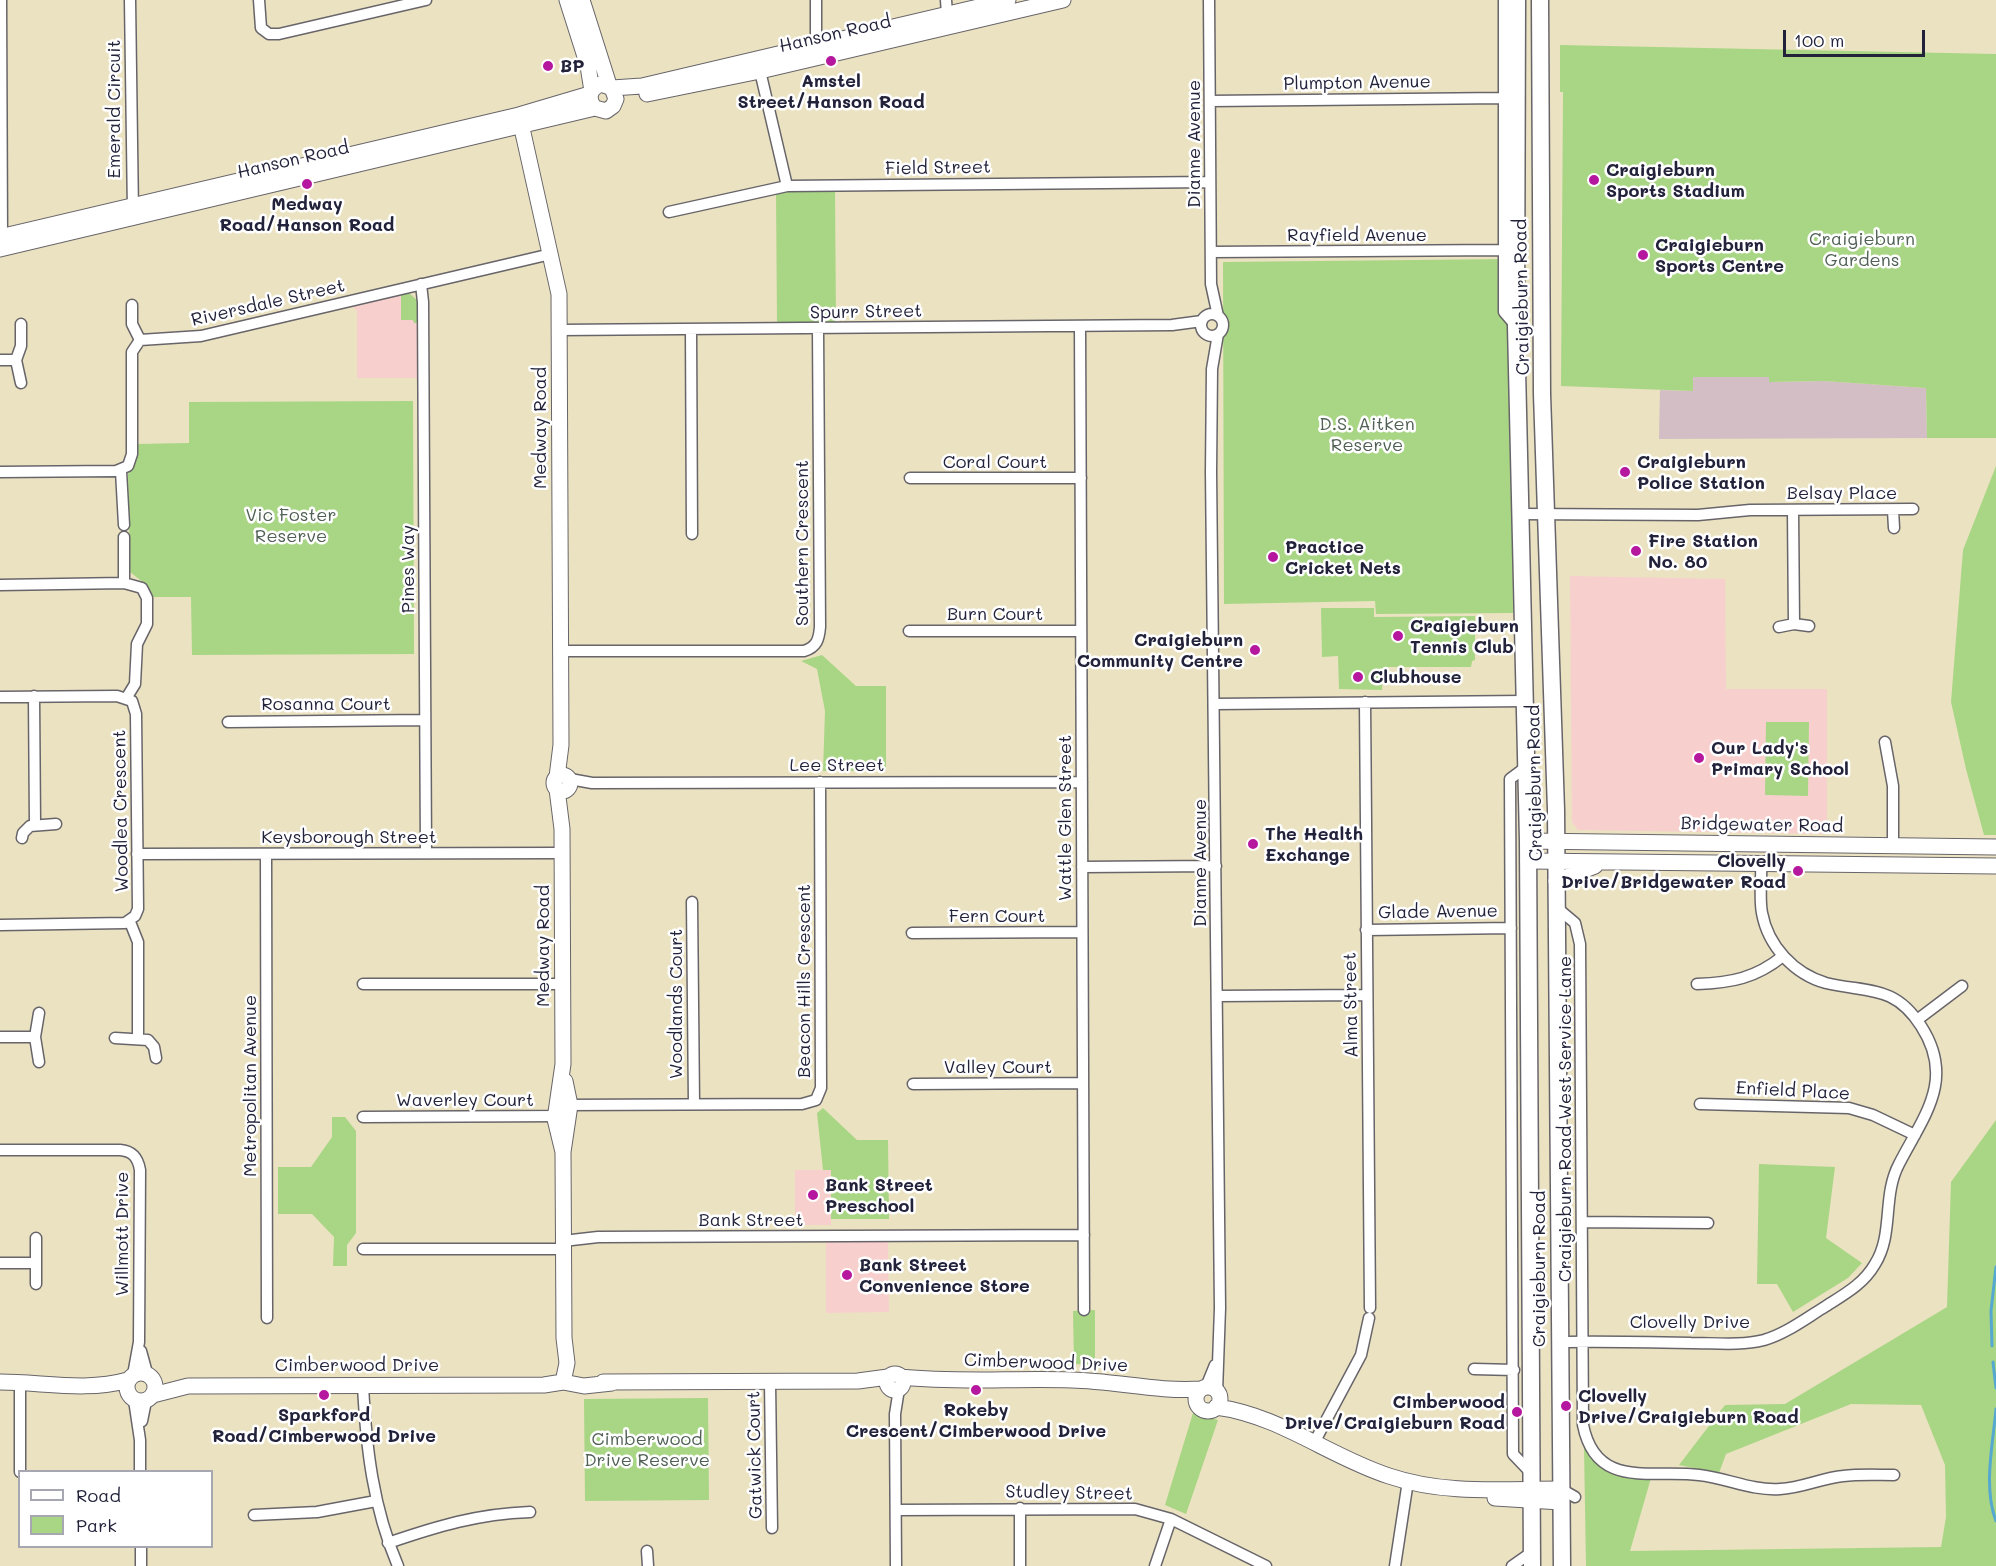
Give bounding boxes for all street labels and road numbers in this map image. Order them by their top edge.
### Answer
street label: Hanson Road [777,11,893,57]
street label: Emerald Circuit [103,40,125,178]
street label: Plumpton Avenue [1283,71,1431,95]
street label: Dianne Avenue [1183,80,1205,208]
street label: Hanson Road [235,137,351,183]
street label: Field Street [885,156,991,180]
street label: Craigieburn Road [1510,219,1534,375]
street label: Rayfield Avenue [1287,224,1427,246]
street label: Riversdale Street [189,275,347,331]
street label: Spurr Street [810,300,922,324]
street label: Medway Road [529,367,551,489]
street label: Coral Court [943,451,1047,473]
street label: Southern Crescent [791,460,813,626]
street label: Belsay Place [1787,482,1897,504]
street label: Pines Way [397,525,419,613]
street label: Burn Court [947,603,1043,625]
street label: Rosanna Court [261,693,391,715]
street label: Craigieburn Road [1523,705,1547,861]
street label: Woodlea Crescent [109,730,133,892]
street label: Wattle Glen Street [1054,735,1076,901]
street label: Lee Street [790,754,884,776]
street label: Dianne Avenue [1189,799,1211,927]
street label: Bridgewater Road [1681,813,1843,837]
street label: Keysborough Street [261,826,437,848]
street label: Beacon Hills Crescent [793,884,815,1078]
street label: Medway Road [532,885,554,1007]
street label: Glade Avenue [1378,900,1498,924]
street label: Fern Court [949,905,1045,927]
street label: Woodlands Court [665,929,687,1079]
street label: Alma Street [1339,952,1363,1058]
street label: Craigieburn Road West Service Lane [1554,956,1576,1282]
street label: Metropolitan Avenue [239,995,261,1177]
street label: Valley Court [944,1056,1052,1078]
street label: Enfield Place [1735,1077,1851,1105]
street label: Waverley Court [396,1089,534,1111]
street label: Willmott Drive [111,1172,133,1296]
street label: Craigieburn Road [1528,1191,1550,1347]
street label: Bank Street [699,1209,803,1231]
street label: Clovelly Drive [1630,1311,1750,1333]
street label: Cimberwood Drive [963,1349,1129,1377]
street label: Cimberwood Drive [275,1354,439,1376]
street label: Gatwick Court [743,1391,767,1519]
street label: Studley Street [1005,1481,1133,1505]

